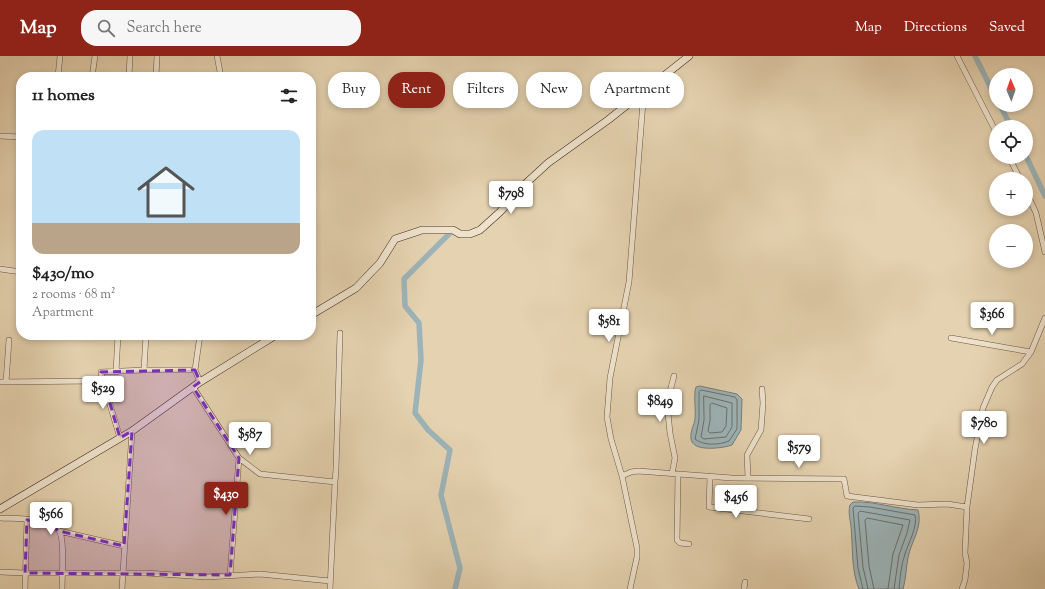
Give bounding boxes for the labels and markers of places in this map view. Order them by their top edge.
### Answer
pin: $798 [487,181,535,215]
pin: $366 [968,302,1016,336]
pin: $581 [585,309,633,343]
pin: $529 [79,376,127,410]
pin: $849 [636,389,684,423]
pin: $780 [960,411,1008,445]
pin: $587 [226,422,274,456]
pin: $579 [775,435,823,469]
pin: $430 [202,482,250,516]
pin: $456 [712,485,760,519]
pin: $566 [27,502,75,536]

